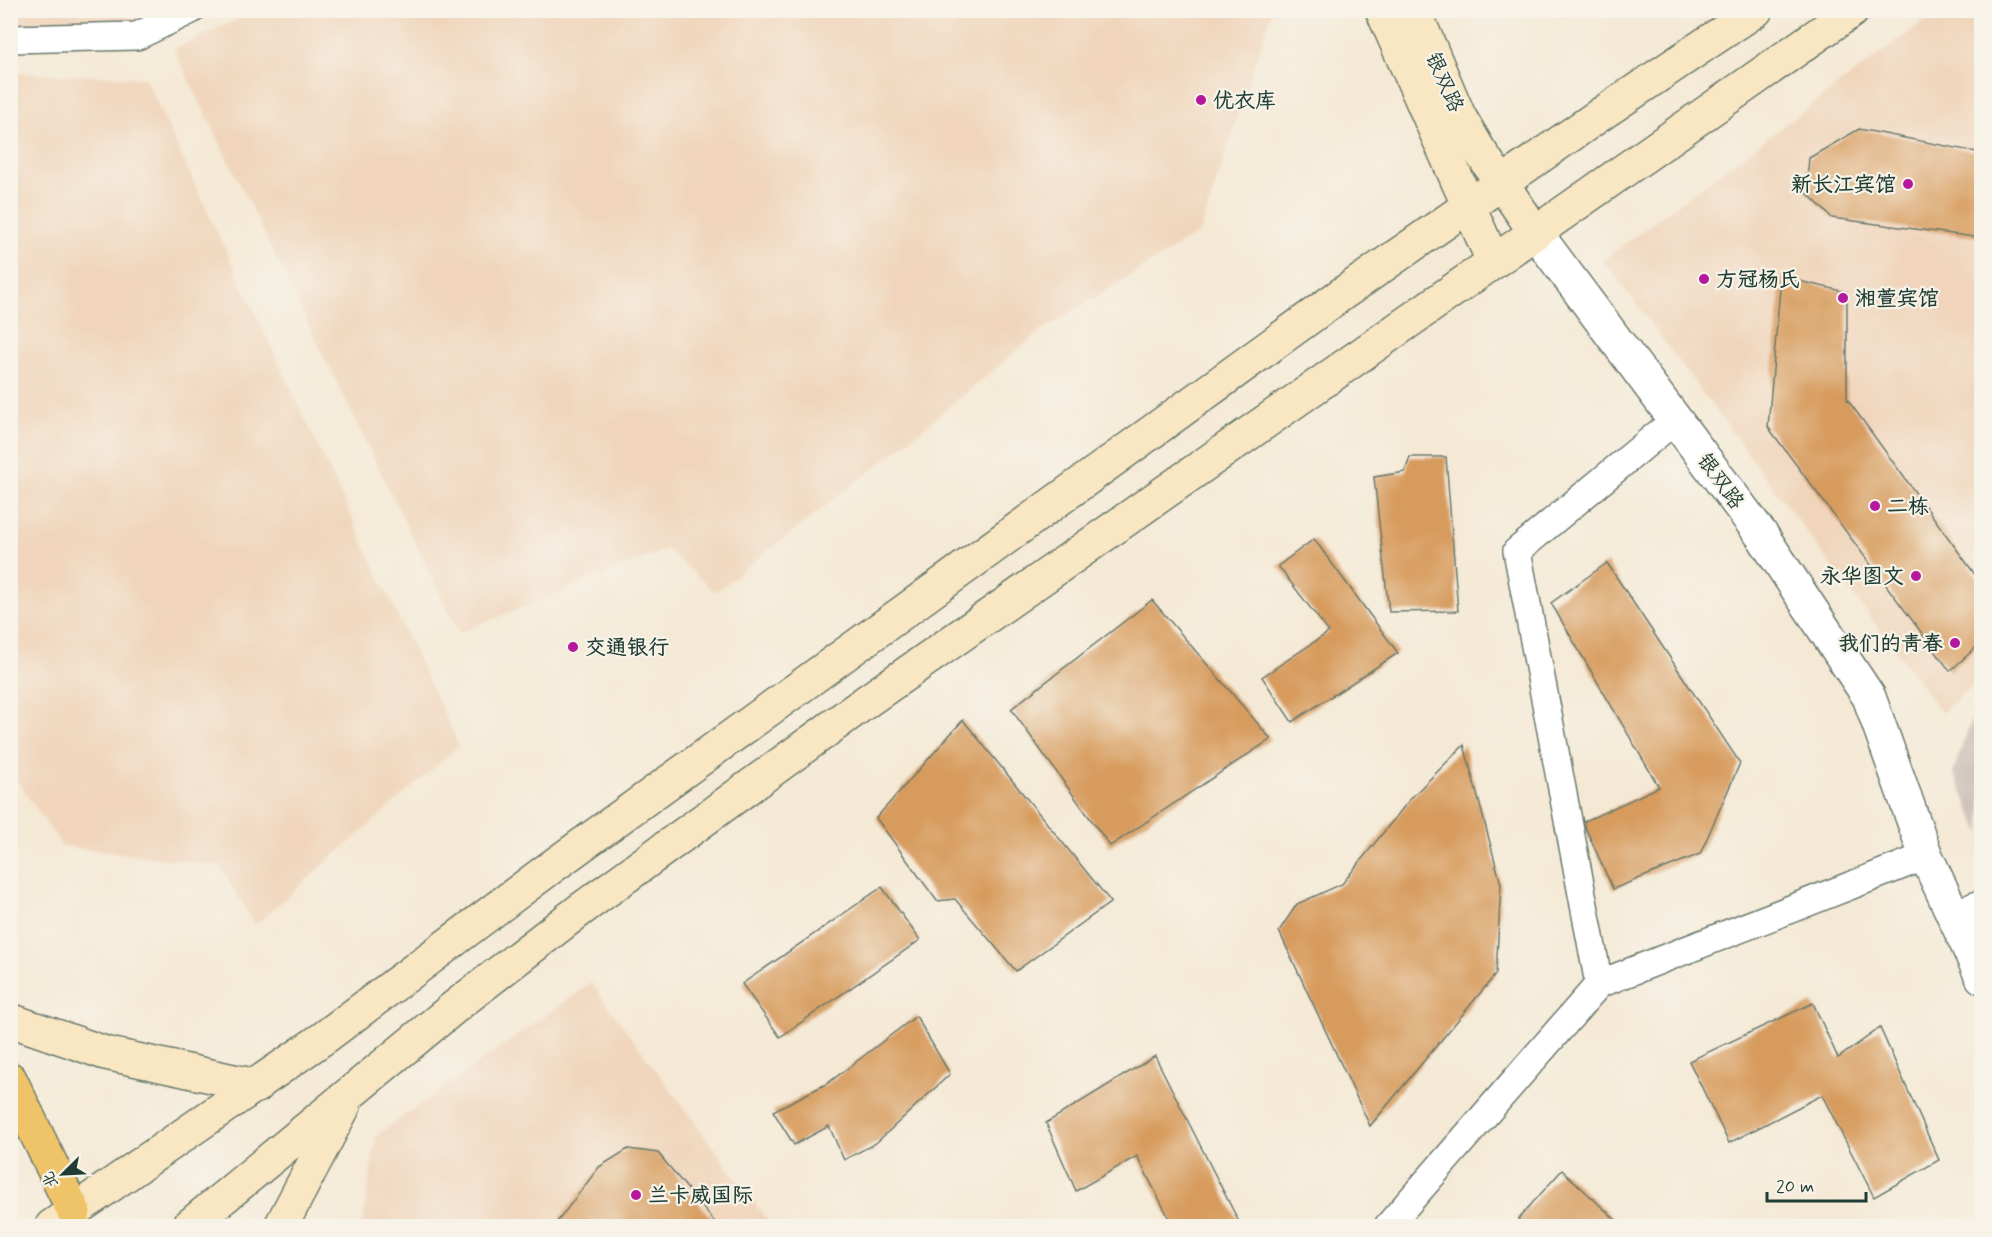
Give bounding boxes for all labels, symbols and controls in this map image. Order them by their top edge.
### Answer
street label: 银双路 [1418,48,1470,117]
place label: 优衣库 [1213,87,1276,115]
marker: 优衣库 [1194,93,1208,107]
place label: 新长江宾馆 [1791,171,1896,199]
marker: 新长江宾馆 [1901,177,1915,191]
place label: 方冠杨氏 [1716,266,1800,294]
marker: 方冠杨氏 [1697,272,1711,286]
place label: 湘萱宾馆 [1855,285,1939,313]
marker: 湘萱宾馆 [1836,291,1850,305]
street label: 银双路 [1690,448,1750,515]
place label: 二栋 [1887,493,1929,521]
marker: 二栋 [1868,499,1882,513]
place label: 永华图文 [1820,563,1904,591]
marker: 永华图文 [1909,569,1923,583]
place label: 我们的青春 [1838,630,1943,658]
place label: 交通银行 [585,634,669,662]
marker: 我们的青春 [1948,636,1962,650]
marker: 交通银行 [566,640,580,654]
north arrow [33,1144,93,1204]
scale bar [1767,1165,1866,1203]
text: 北 [38,1168,64,1191]
text: 20 m [1776,1175,1814,1199]
place label: 兰卡威国际 [648,1182,753,1210]
marker: 兰卡威国际 [629,1188,643,1202]

